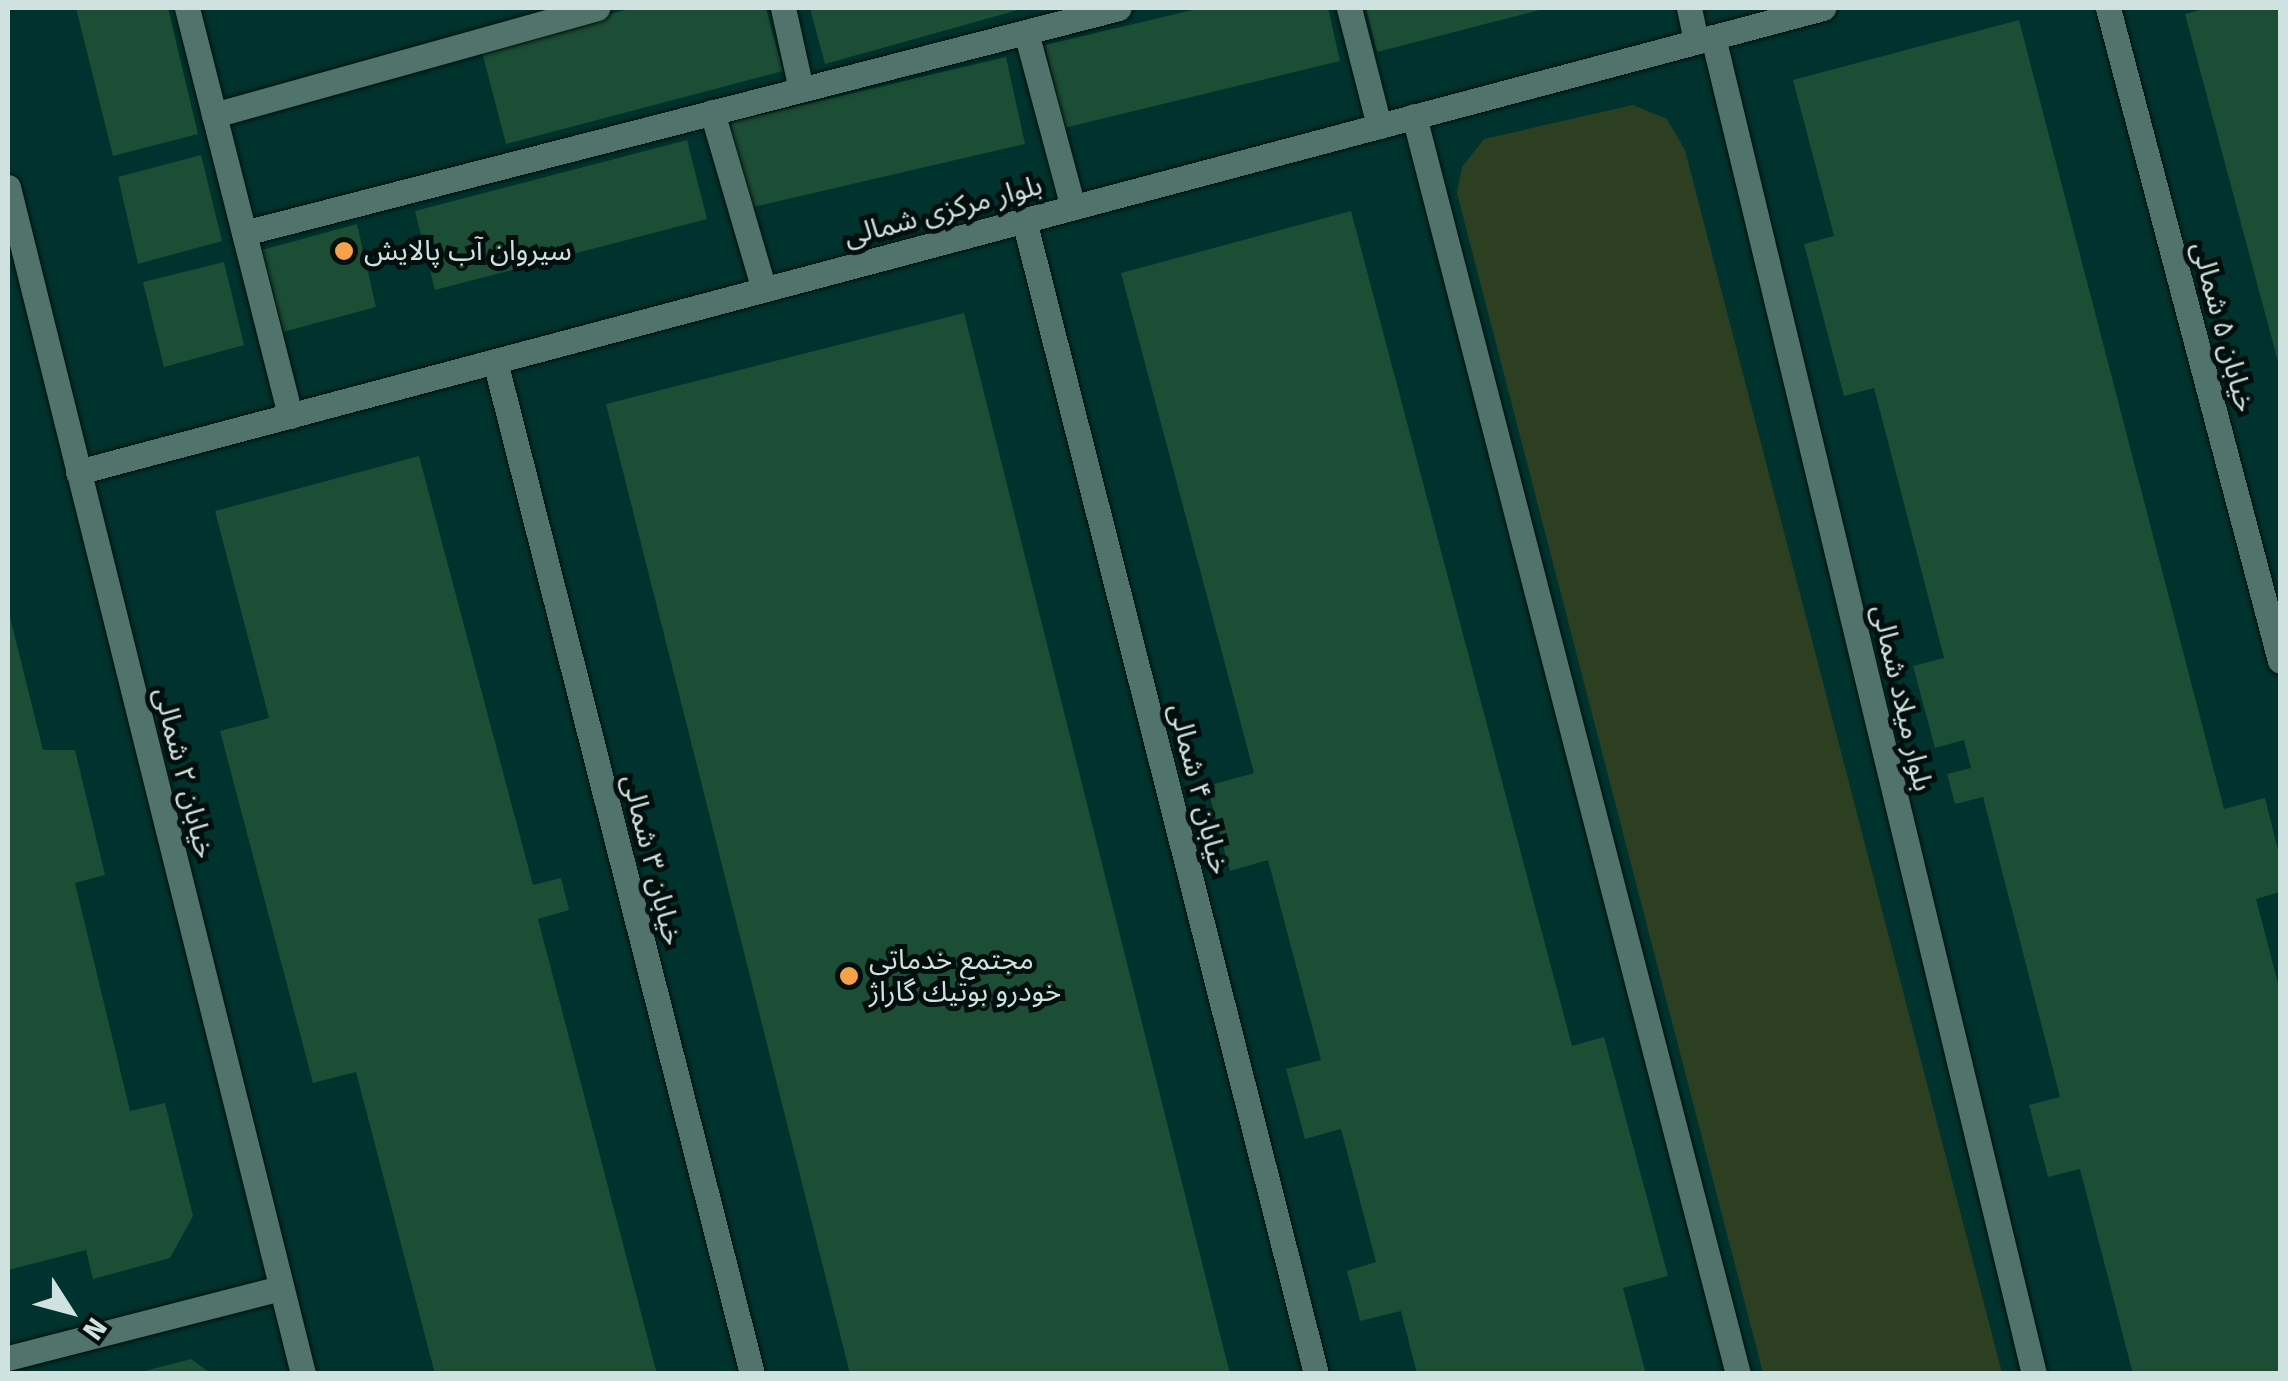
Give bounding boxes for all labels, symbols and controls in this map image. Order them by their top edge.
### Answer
street label: بلوار مرکزی شمالی [840,168,1046,254]
place label: سیروان آب پالایش [364,234,572,268]
street label: خیابان ۵ شمالی [2184,238,2262,416]
marker: سیروان آب پالایش [333,240,355,262]
street label: بلوار میلاد شمالی [1864,601,1940,795]
street label: خیابان ۲ شمالی [147,684,221,862]
street label: خیابان ۴ شمالی [1162,700,1236,878]
street label: خیابان ۳ شمالی [615,771,689,949]
place label: مجتمع خدماتي خودرو بوتيك گاراژ [869,943,1061,1009]
marker: مجتمع خدماتي خودرو بوتيك گاراژ [838,965,860,987]
north arrow [20,1261,120,1361]
text: N [76,1312,113,1346]

